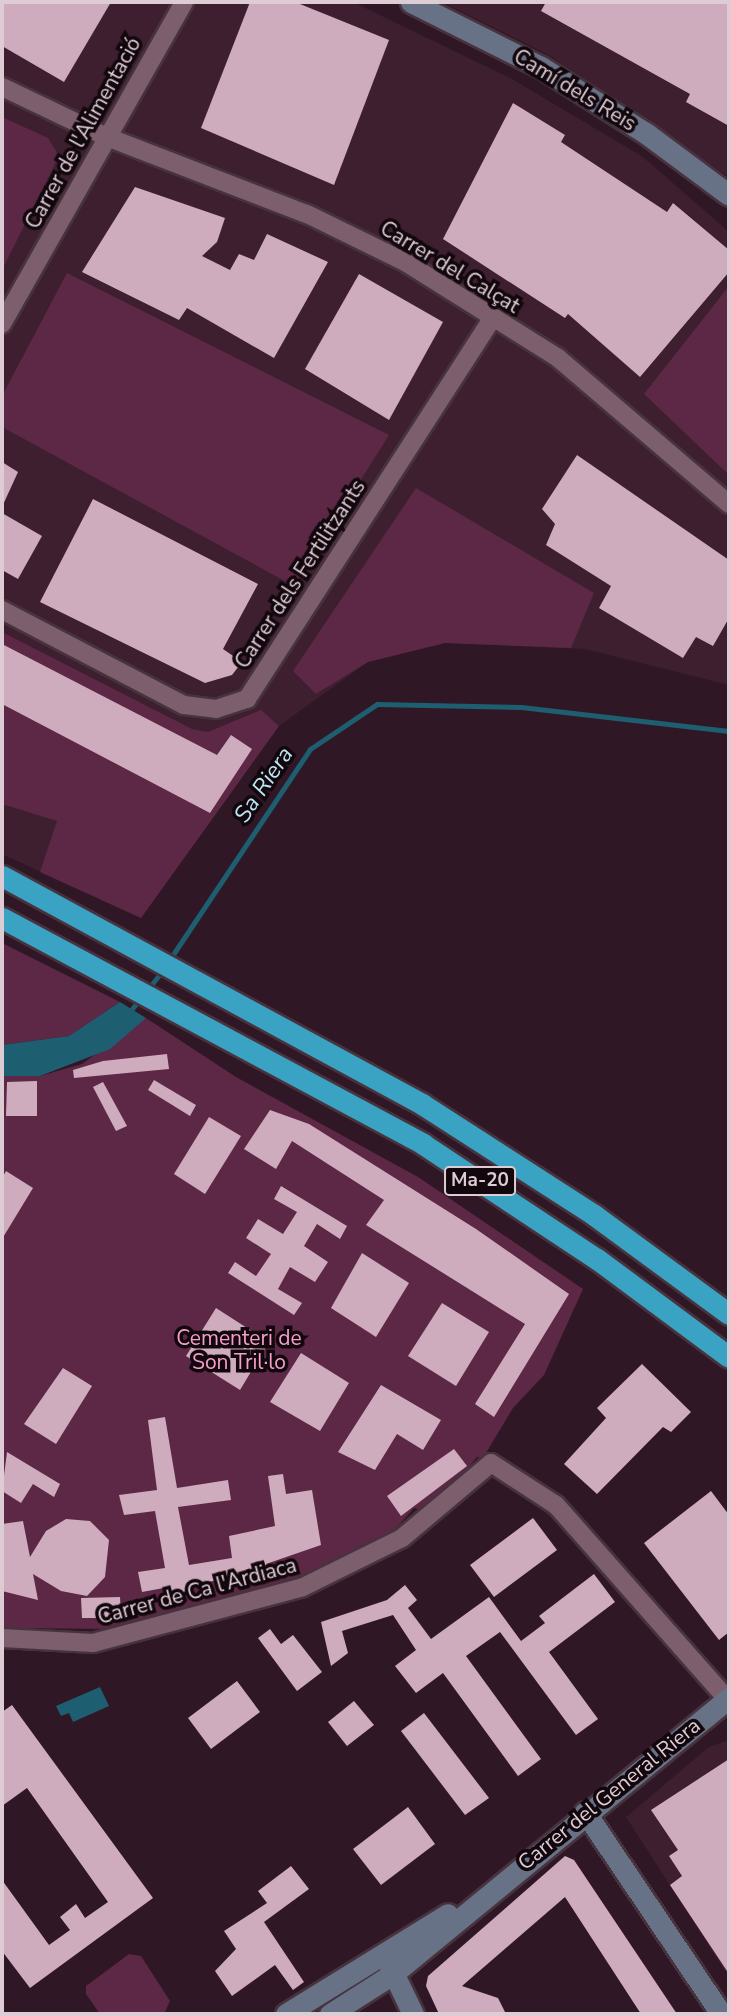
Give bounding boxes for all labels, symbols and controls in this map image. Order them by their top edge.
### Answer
street label: Carrer de l'Alimentació [20,33,146,233]
street label: Camí dels Reis [509,44,641,136]
street label: Carrer del Calçat [376,215,524,319]
street label: Carrer dels Fertilitzants [230,475,370,673]
water label: Sa Riera [229,742,299,828]
road number: Ma-20 [443,1166,517,1196]
park label: Cementeri de Son Tril·lo [176,1325,302,1375]
street label: Carrer de Ca l'Ardiaca [95,1552,299,1630]
street label: Carrer del General Riera [513,1713,705,1875]

